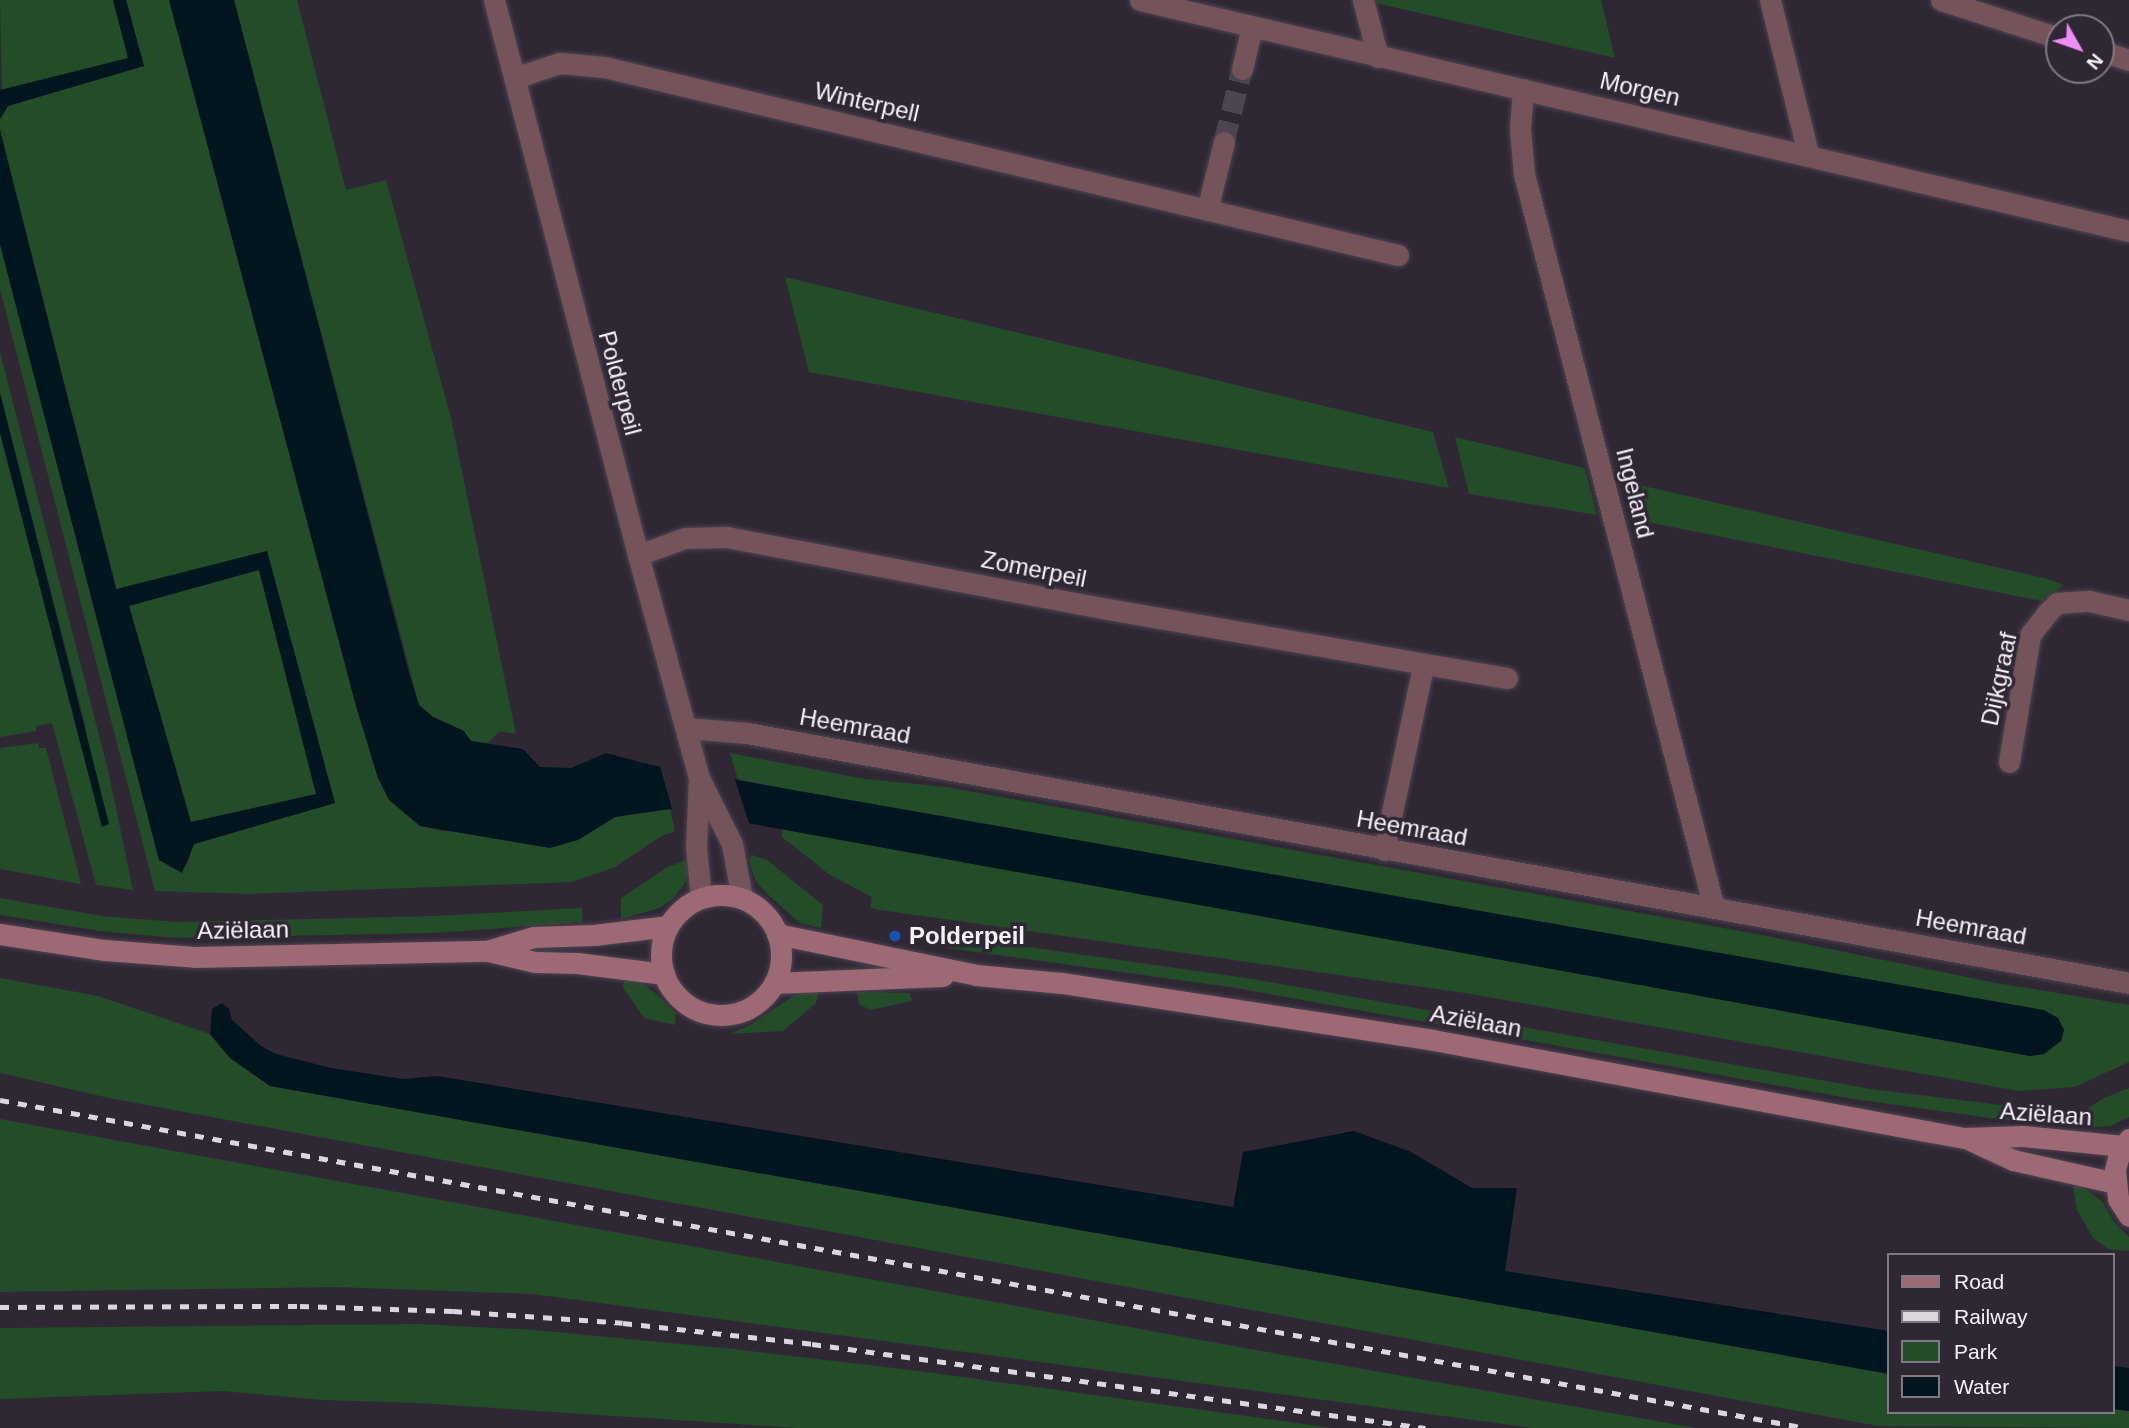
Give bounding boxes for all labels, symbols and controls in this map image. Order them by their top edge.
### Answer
north arrow [2045,14,2115,84]
text: N [2082,50,2107,74]
street label: Morgen [1597,66,1683,112]
street label: Winterpell [812,76,922,128]
street label: Polderpeil [592,328,648,438]
street label: Ingeland [1610,445,1660,541]
street label: Zomerpeil [979,545,1089,593]
street label: Dijkgraaf [1975,630,2023,728]
street label: Heemraad [797,702,913,750]
street label: Heemraad [1354,804,1470,852]
street label: Heemraad [1913,903,2029,951]
street label: Aziëlaan [197,915,289,945]
place label: Polderpeil [909,922,1025,950]
marker: Polderpeil [887,928,903,944]
street label: Aziëlaan [1428,999,1524,1043]
street label: Aziëlaan [1999,1096,2093,1132]
legend [1888,1253,2115,1414]
text: Road [1954,1270,2004,1293]
text: Railway [1954,1305,2028,1328]
text: Park [1954,1340,1997,1363]
text: Water [1954,1375,2009,1398]

